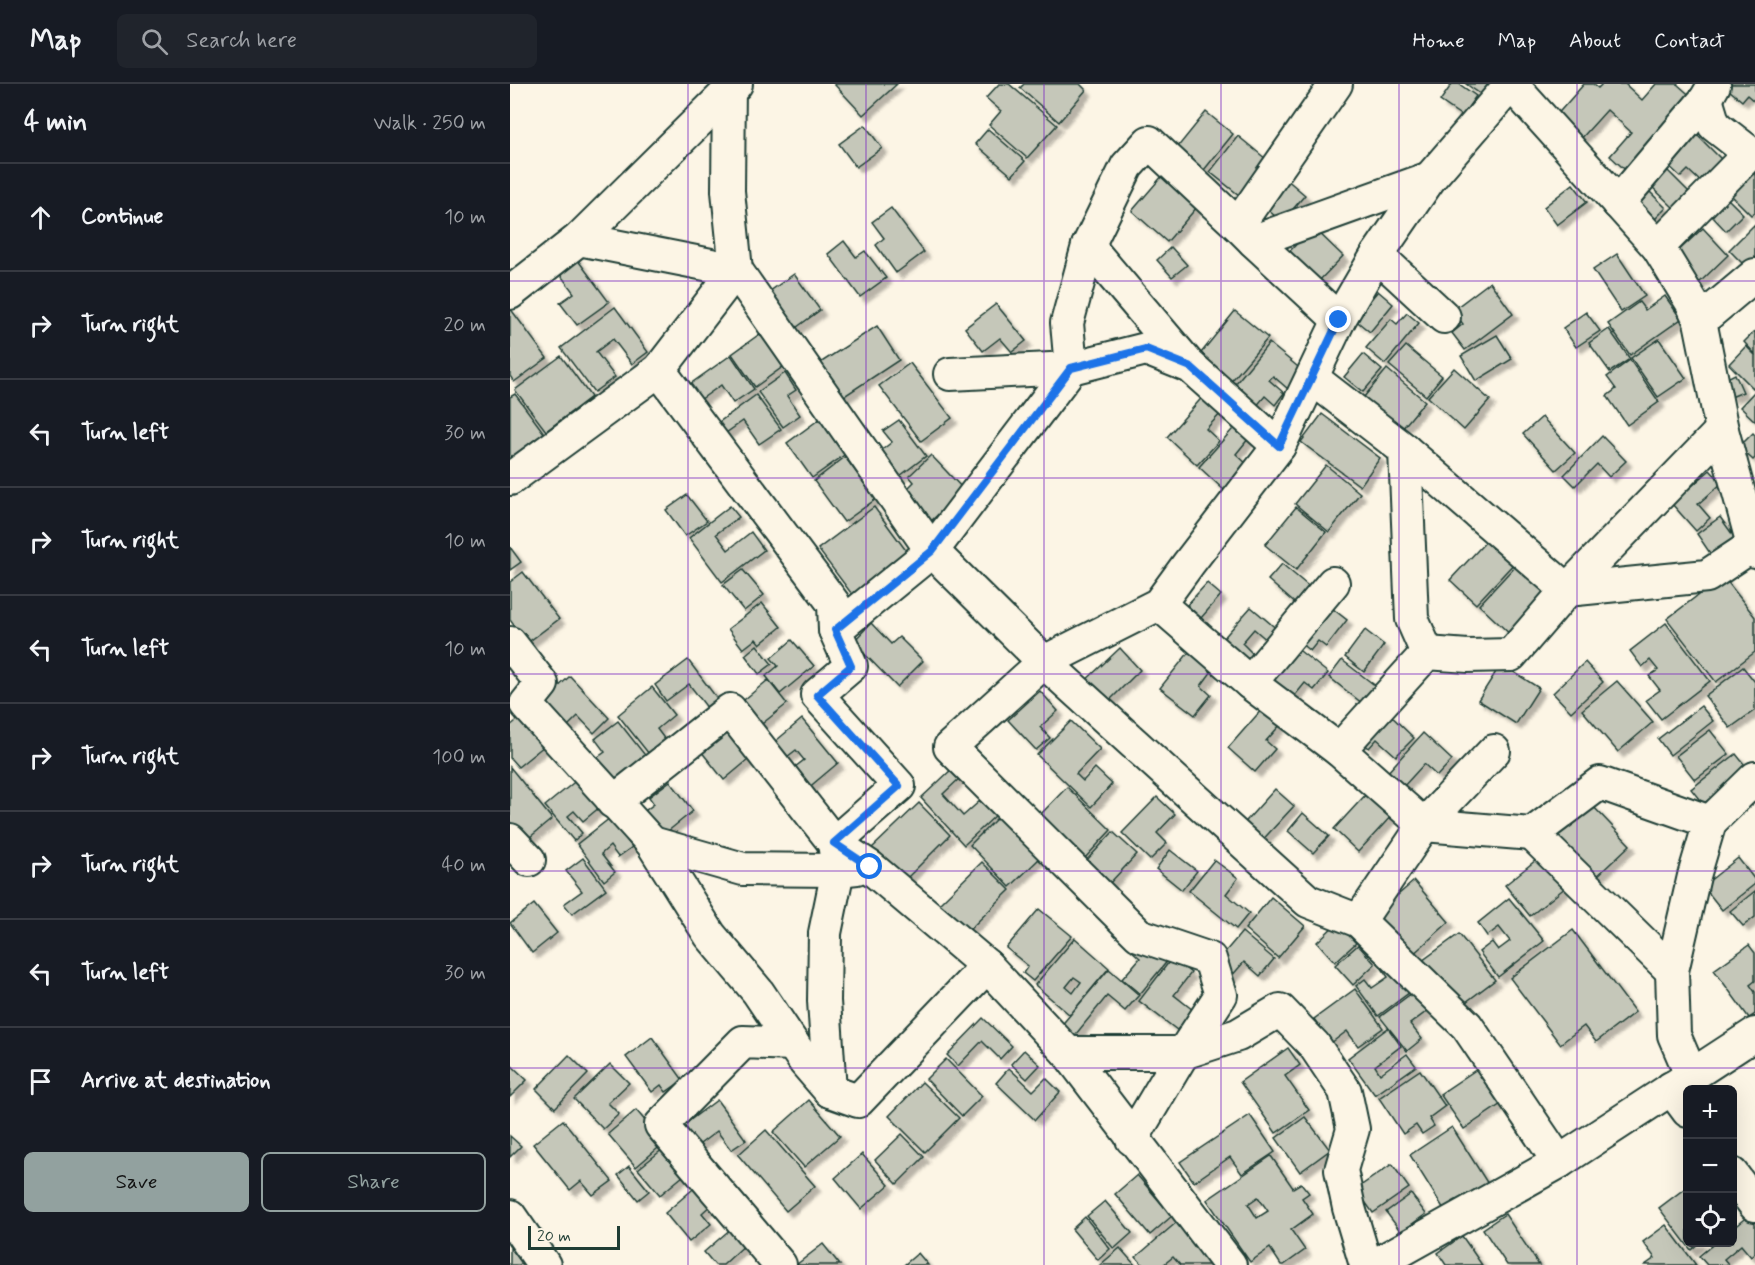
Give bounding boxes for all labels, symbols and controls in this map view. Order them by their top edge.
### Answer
search box [117,14,537,68]
text: Map [30,23,81,60]
icon: search [138,25,171,58]
text: Search here [186,27,297,55]
text: Home [1413,27,1465,55]
text: Map [1498,27,1536,55]
text: About [1569,27,1621,55]
text: Contact [1654,27,1725,55]
text: 4 min [24,106,87,140]
text: Walk · 250 m [374,110,486,137]
icon: ahead [24,201,57,234]
text: Continue [81,203,163,231]
text: 10 m [444,204,486,231]
route end [1325,306,1351,332]
icon: right [24,309,57,342]
text: Turn right [81,311,179,339]
text: 20 m [443,312,486,339]
icon: left [24,417,57,450]
text: Turn left [81,419,169,447]
text: 30 m [444,420,486,447]
icon: right [24,525,57,558]
text: Turn right [81,527,179,555]
text: 10 m [444,528,486,555]
icon: left [24,633,57,666]
text: Turn left [81,635,169,663]
text: 10 m [444,636,486,663]
icon: right [24,741,57,774]
text: Turn right [81,743,179,771]
text: 100 m [432,744,486,771]
icon: right [24,849,57,882]
text: Turn right [81,851,179,879]
text: 40 m [442,852,486,879]
route start [856,853,882,879]
icon: left [24,957,57,990]
text: Turn left [81,959,169,987]
text: 30 m [444,960,486,987]
icon: arrive [24,1065,57,1098]
text: Arrive at destination [81,1067,271,1095]
map controls [1683,1085,1737,1247]
button: + [1683,1085,1737,1139]
button: − [1683,1139,1737,1193]
button: Save [24,1152,249,1212]
button: Share [261,1152,486,1212]
button: locate [1683,1193,1737,1247]
scale bar [528,1223,620,1250]
text: 20 m [537,1226,571,1247]

